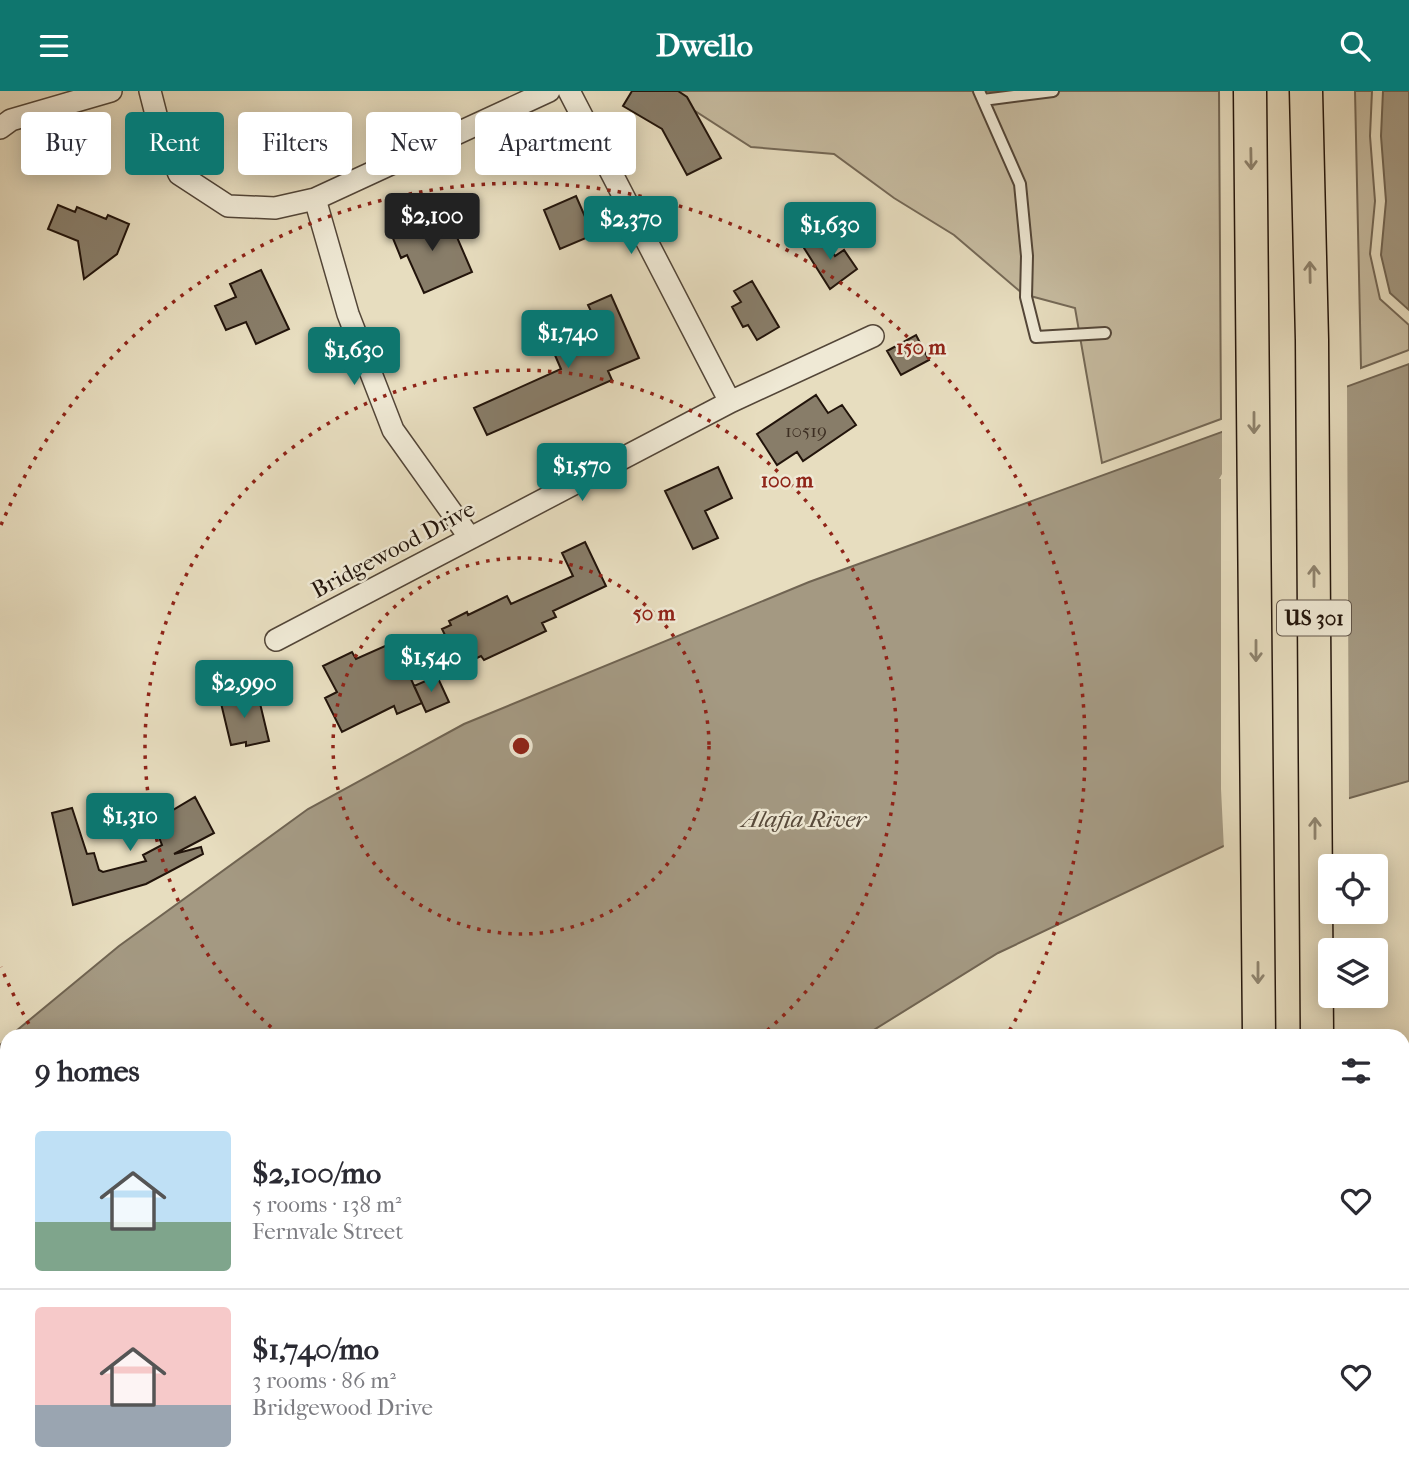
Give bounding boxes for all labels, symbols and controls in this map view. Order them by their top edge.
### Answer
icon: menu [35,27,73,65]
text: Dwello [656,27,753,64]
icon: search [1336,27,1374,65]
chip: Buy [21,112,111,175]
chip: Rent [125,112,224,175]
chip: Filters [238,112,352,175]
chip: New [366,112,461,175]
chip: Apartment [475,112,636,175]
one-way arrow [1245,147,1258,170]
pin: $2,100 [375,193,489,253]
pin: $2,370 [574,197,688,256]
text: $2,100 [401,202,463,229]
pin: $1,630 [773,202,887,262]
text: $2,370 [600,205,662,232]
text: $1,630 [800,211,860,238]
one-way arrow [1304,260,1317,283]
pin: $1,740 [511,310,625,370]
text: $1,740 [537,319,599,346]
pin: $1,630 [297,327,411,387]
text: 150 m [896,335,947,359]
text: $1,630 [324,336,384,363]
one-way arrow [1248,411,1261,434]
house number: 10519 [785,420,827,442]
pin: $1,570 [525,443,639,503]
text: $1,570 [553,452,611,479]
text: 100 m [761,468,814,492]
street label: Bridgewood Drive [307,495,479,604]
one-way arrow [1307,565,1321,588]
text: 50 m [633,601,676,625]
road number: US 301 [1277,601,1351,635]
pin: $1,540 [374,635,488,694]
one-way arrow [1249,639,1263,662]
text: $1,540 [401,643,461,670]
pin: $2,990 [187,661,301,720]
text: $2,990 [211,669,277,696]
centre of rings [509,734,533,758]
pin: $1,310 [73,793,187,853]
text: $1,310 [102,802,158,829]
water label: Alafia River [739,805,868,833]
one-way arrow [1308,817,1322,840]
map controls [1318,854,1388,1008]
button: locate [1318,854,1388,924]
button: layers [1318,938,1388,1008]
one-way arrow [1251,962,1265,985]
icon: filters [1337,1052,1375,1090]
text: 9 homes [35,1054,140,1089]
text: $2,100/mo [252,1156,381,1191]
icon: home [91,1159,175,1243]
icon: heart [1337,1182,1375,1220]
text: 5 rooms · 138 m² [252,1191,402,1218]
text: Fernvale Street [252,1218,403,1245]
text: $1,740/mo [252,1332,379,1367]
icon: home [91,1335,175,1419]
icon: heart [1337,1358,1375,1396]
text: 3 rooms · 86 m² [252,1367,396,1394]
text: Bridgewood Drive [252,1394,433,1421]

